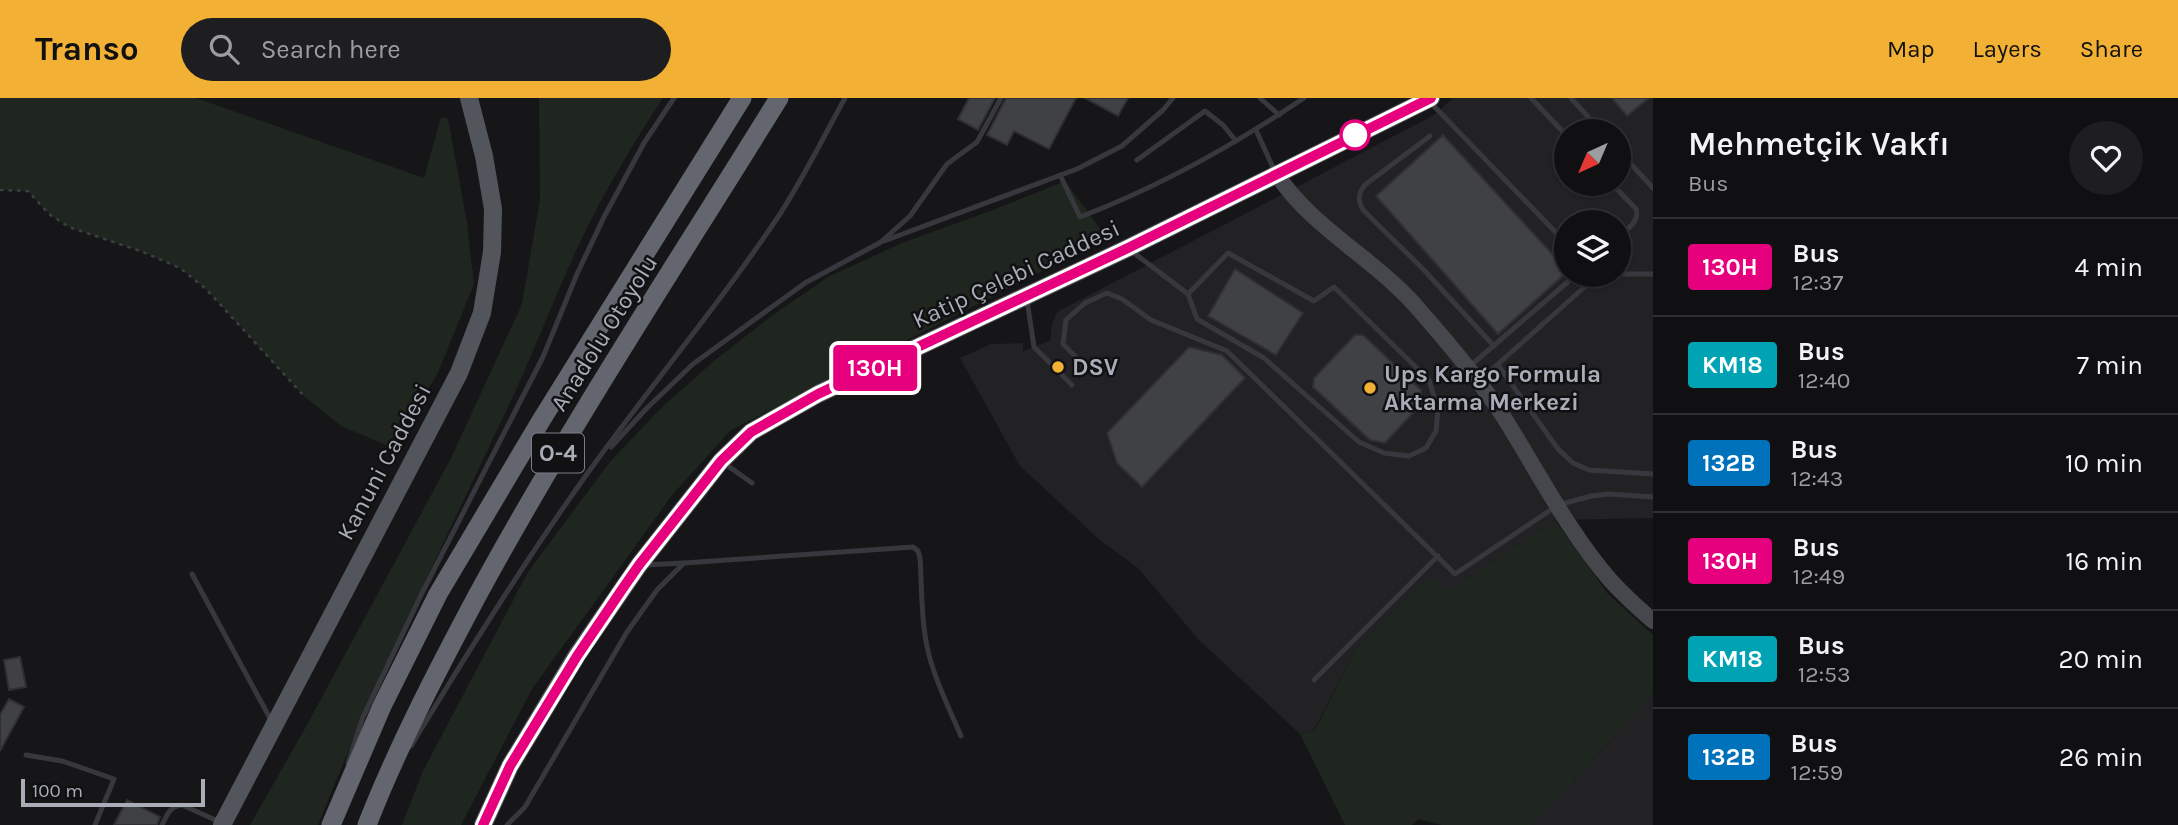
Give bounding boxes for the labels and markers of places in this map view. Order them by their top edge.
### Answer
unlabelled marker [1340,120,1370,150]
place label: DSV [1072,353,1119,381]
marker: DSV [1050,359,1066,375]
place label: Ups Kargo Formula Aktarma Merkezi [1384,360,1601,416]
marker: Ups Kargo Formula Aktarma Merkezi [1362,380,1378,396]

